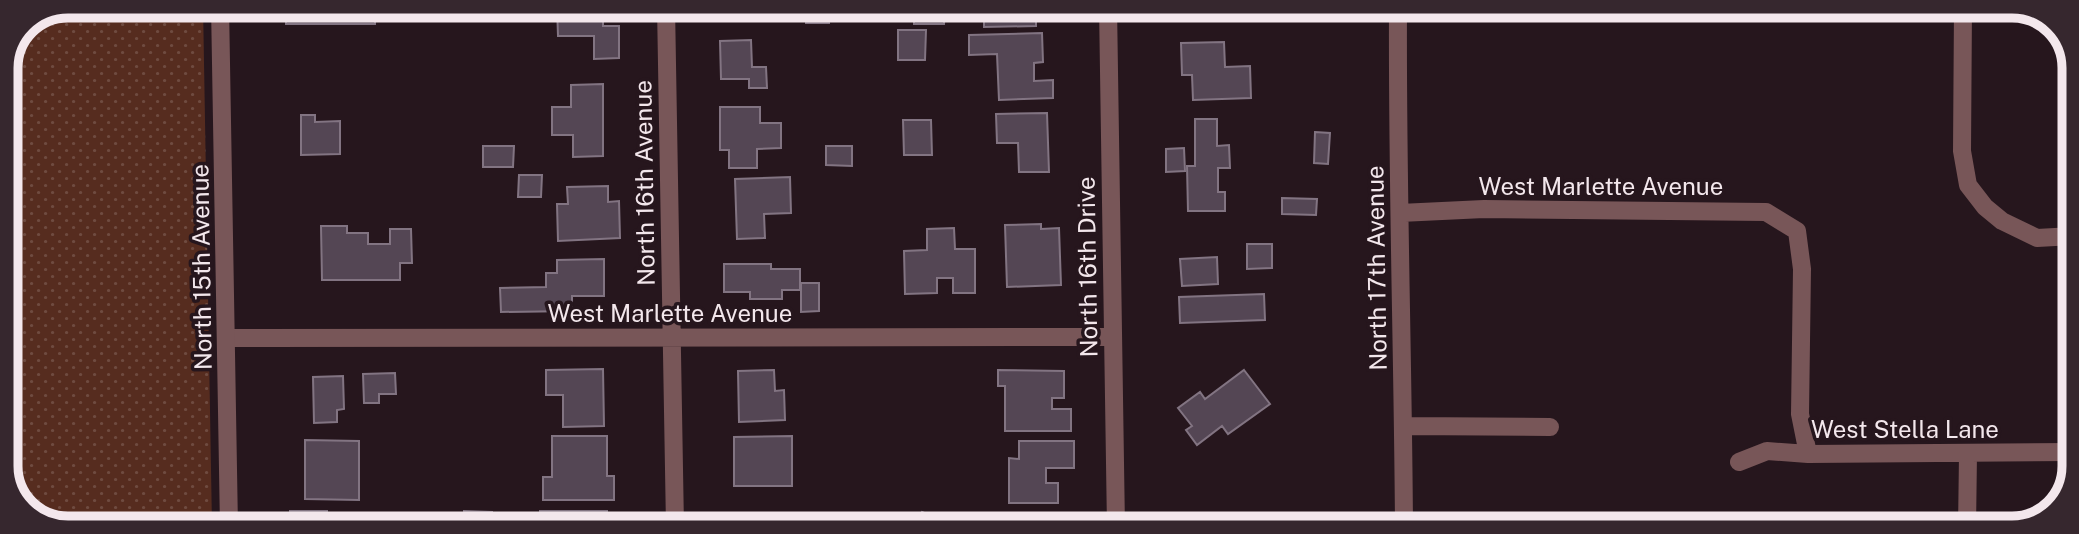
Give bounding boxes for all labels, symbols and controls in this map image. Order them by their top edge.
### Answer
street label: North 16th Avenue [628,80,660,286]
street label: North 15th Avenue [185,164,217,370]
street label: North 17th Avenue [1360,165,1392,371]
street label: West Marlette Avenue [1479,172,1723,200]
street label: North 16th Drive [1071,176,1103,358]
street label: West Marlette Avenue [548,299,792,327]
street label: West Stella Lane [1811,415,1999,443]

